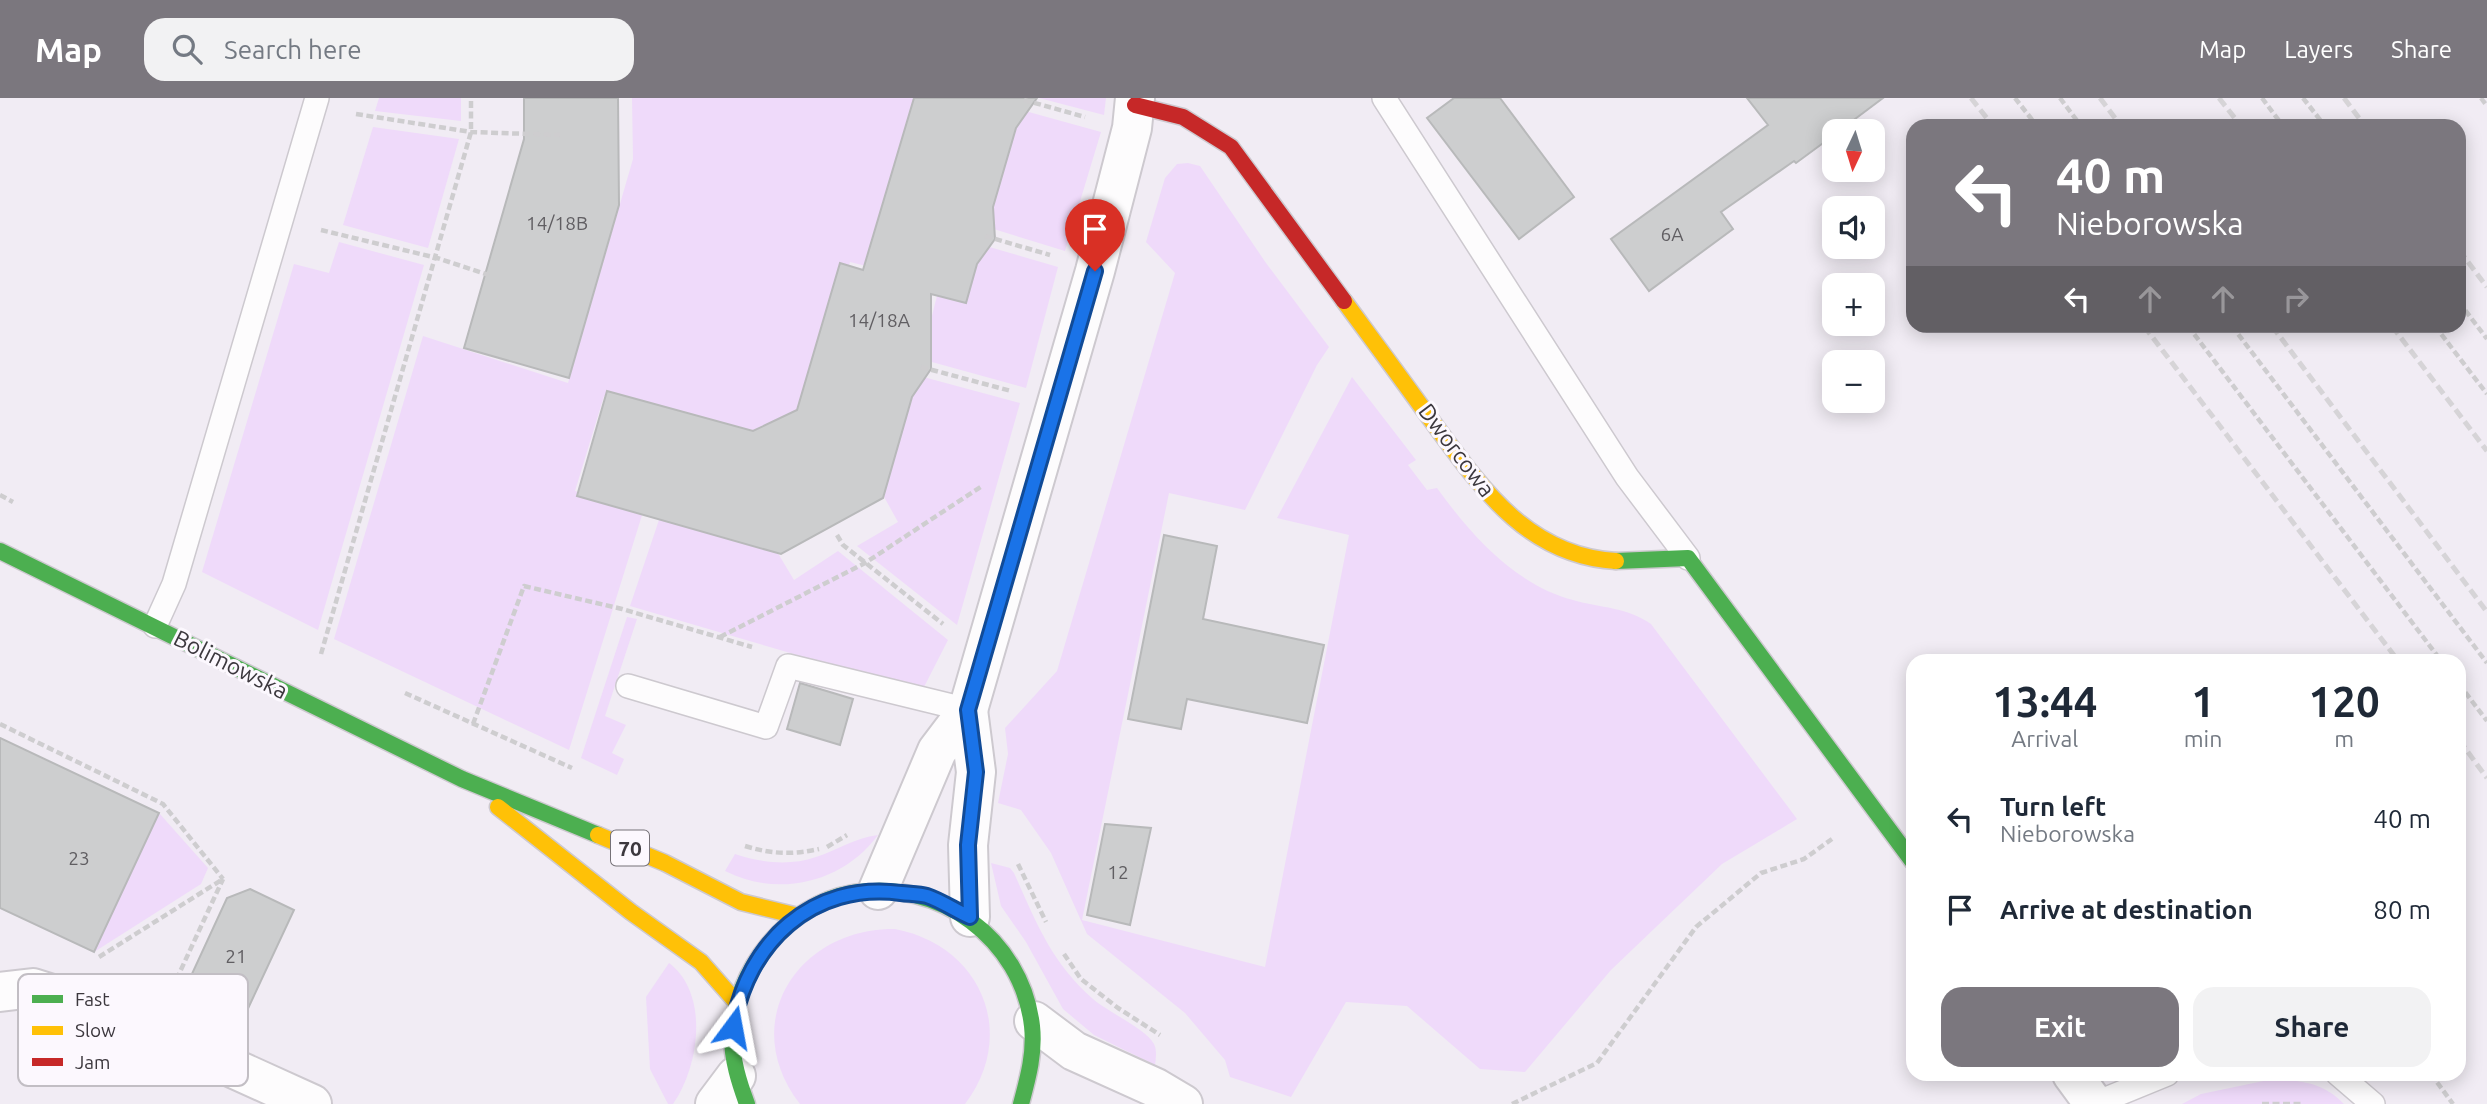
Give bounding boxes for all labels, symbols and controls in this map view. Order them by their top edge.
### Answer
search box [144,18,634,81]
icon: search [168,30,206,68]
text: Map [35,31,102,68]
text: Search here [224,35,362,64]
text: Map [2199,36,2246,63]
text: Layers [2284,36,2353,63]
text: Share [2391,36,2452,63]
north arrow [1822,119,1885,182]
map controls [1822,119,1885,413]
icon: left [1941,147,2032,238]
text: 40 m [2056,147,2165,202]
button: sound [1822,196,1885,259]
pin [1065,199,1125,271]
text: Nieborowska [2056,205,2244,241]
icon: arrive [1076,210,1114,248]
house number: 14/18B [526,212,588,234]
house number: 6A [1660,223,1684,245]
button: + [1822,273,1885,336]
icon: left [2058,280,2096,318]
icon: ahead [2131,280,2169,318]
icon: ahead [2204,280,2242,318]
icon: right [2277,280,2315,318]
house number: 14/18A [848,309,911,331]
button: − [1822,350,1885,413]
street label: Dworcowa [1414,399,1500,501]
street label: Bolimowska [170,625,292,703]
text: 13:44 [1992,678,2097,725]
text: 1 [2191,678,2215,725]
text: 120 [2309,678,2380,725]
text: Arrival [2011,726,2078,751]
text: min [2184,726,2222,751]
text: m [2334,726,2354,751]
text: Turn left [2000,792,2106,821]
icon: left [1941,800,1979,838]
text: 40 m [2373,804,2431,833]
text: Nieborowska [2000,821,2135,846]
road number: 70 [611,830,649,866]
house number: 23 [68,847,90,869]
house number: 12 [1107,861,1129,883]
icon: arrive [1941,891,1979,929]
text: Arrive at destination [2000,895,2253,924]
text: 80 m [2373,895,2431,924]
house number: 21 [225,945,247,967]
legend [18,974,248,1086]
button: Exit [1941,987,2179,1067]
button: Share [2193,987,2431,1067]
text: Fast [75,988,110,1010]
position arrow [696,990,770,1064]
text: Slow [75,1019,116,1041]
text: Jam [75,1051,111,1073]

